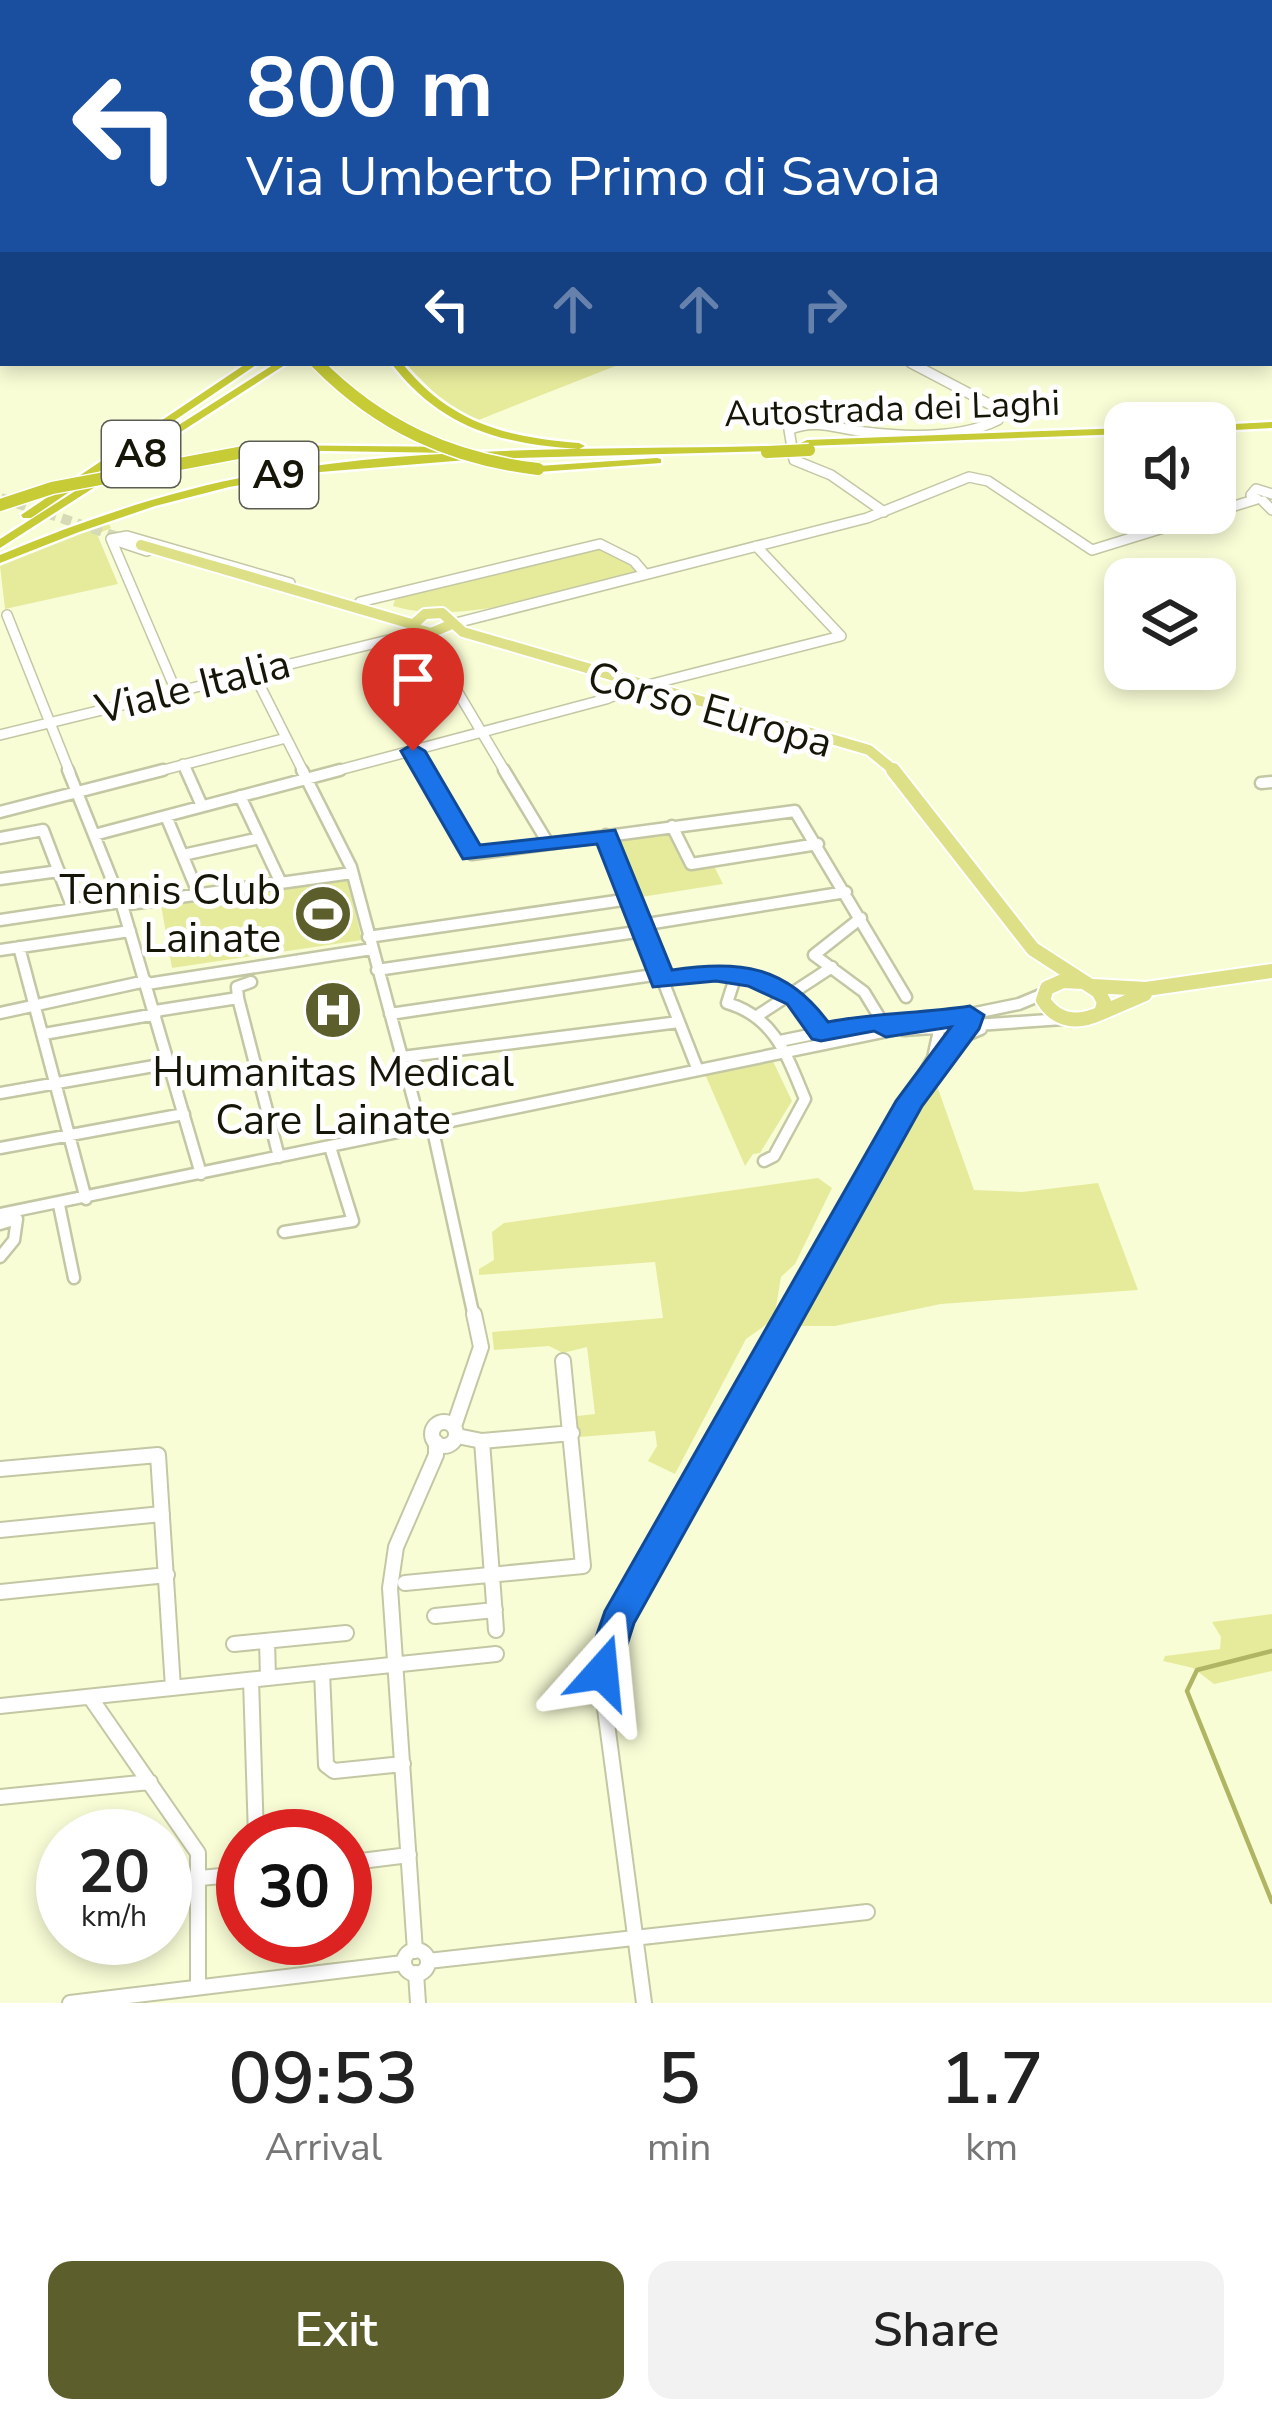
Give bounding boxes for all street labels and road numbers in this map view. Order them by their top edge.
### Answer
street label: Autostrada dei Laghi [723,379,1061,439]
road number: A8 [102,421,180,487]
road number: A9 [240,442,318,508]
street label: Viale Italia [89,635,296,739]
street label: Corso Europa [581,648,839,772]

